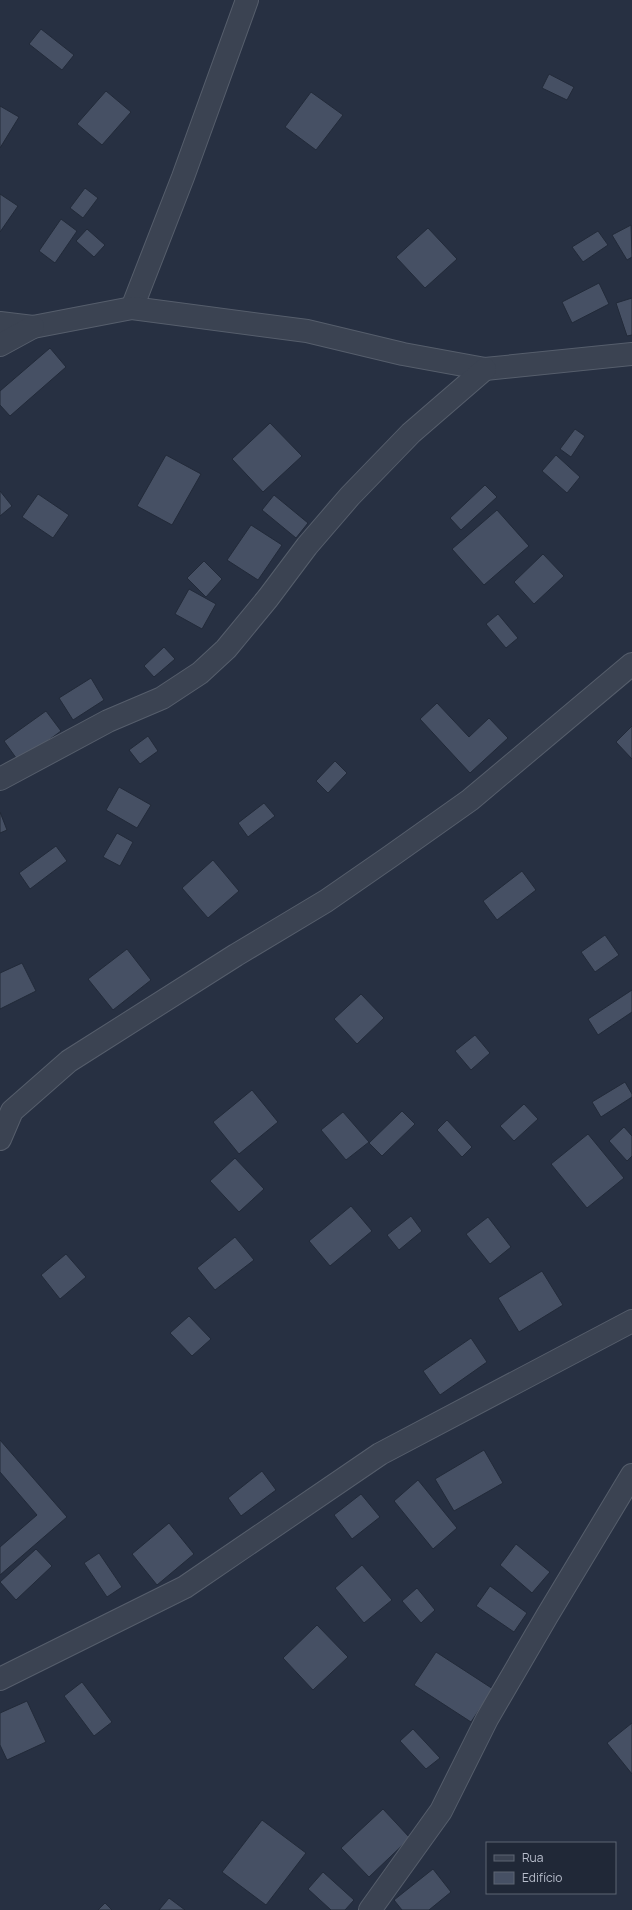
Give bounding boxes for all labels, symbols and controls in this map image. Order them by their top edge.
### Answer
legend [486,1842,616,1894]
text: Rua [522,1849,543,1866]
text: Edifício [522,1869,562,1886]

